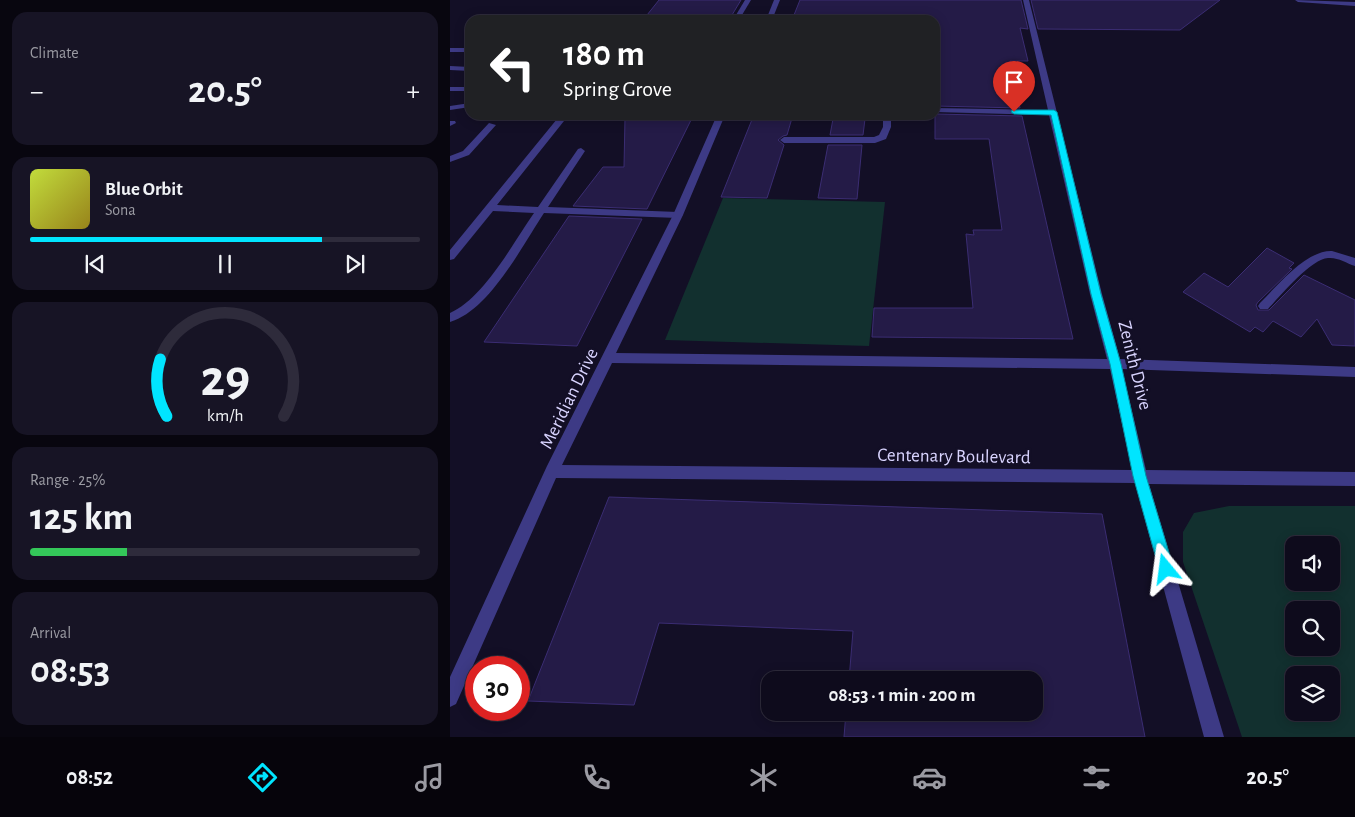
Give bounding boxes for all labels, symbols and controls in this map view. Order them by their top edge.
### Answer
icon: left [480,35,545,100]
text: 180 m [563,37,645,72]
text: Climate [30,45,79,61]
pin [993,61,1035,112]
icon: arrive [1000,68,1028,96]
text: 20.5° [188,72,262,110]
text: − [30,78,43,106]
text: + [407,78,420,106]
text: Spring Grove [563,78,672,100]
text: Blue Orbit [105,180,183,199]
text: Sona [105,202,136,218]
icon: previous [81,250,109,278]
icon: pause [211,250,239,278]
icon: next [341,250,369,278]
street label: Zenith Drive [1114,319,1155,412]
street label: Meridian Drive [537,345,602,452]
text: 29 [200,353,250,405]
text: km/h [207,407,243,425]
street label: Centenary Boulevard [877,446,1031,467]
text: Range · 25% [30,472,105,488]
text: 125 km [30,499,133,537]
map controls [1285,536,1340,721]
button: sound [1285,536,1340,591]
position arrow [1139,542,1191,594]
button: search [1285,601,1340,656]
text: Arrival [30,625,71,641]
text: 08:53 [30,652,110,690]
speed limit sign: 30 [465,656,530,721]
button: layers [1285,666,1340,721]
text: 08:53 · 1 min · 200 m [828,686,976,705]
icon: directions [245,760,280,795]
icon: music [412,760,447,795]
icon: phone [579,760,614,795]
icon: climate [746,760,781,795]
icon: car [912,760,947,795]
icon: filters [1079,760,1114,795]
text: 08:52 [66,766,113,788]
text: 20.5° [1246,766,1289,788]

